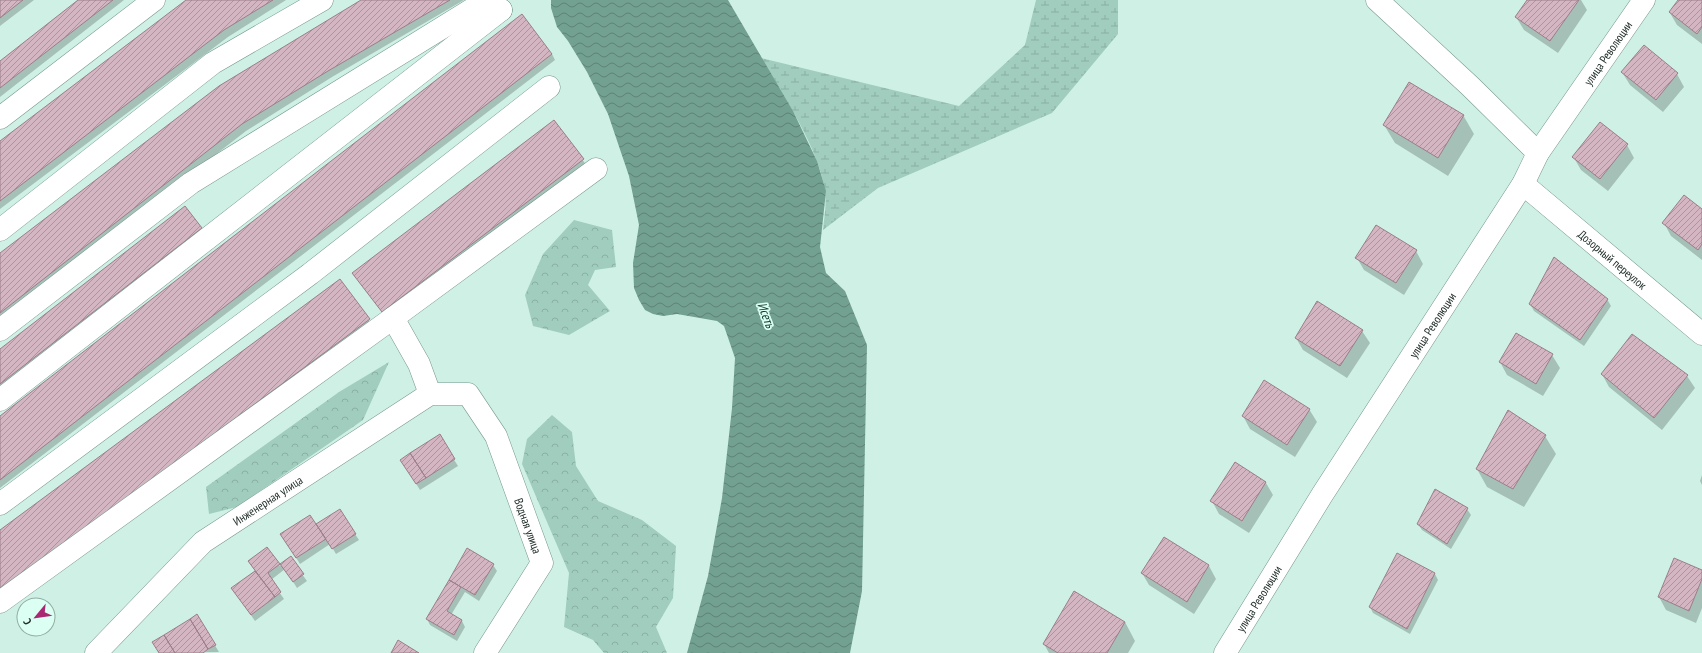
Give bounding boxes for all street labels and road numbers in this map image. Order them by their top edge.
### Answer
street label: улица Революции [1580,18,1635,88]
street label: Дозорный переулок [1575,226,1650,292]
street label: улица Революции [1405,289,1459,360]
street label: Инженерная улица [230,472,305,528]
street label: Водная улица [512,496,545,556]
street label: улица Революции [1232,563,1285,634]

